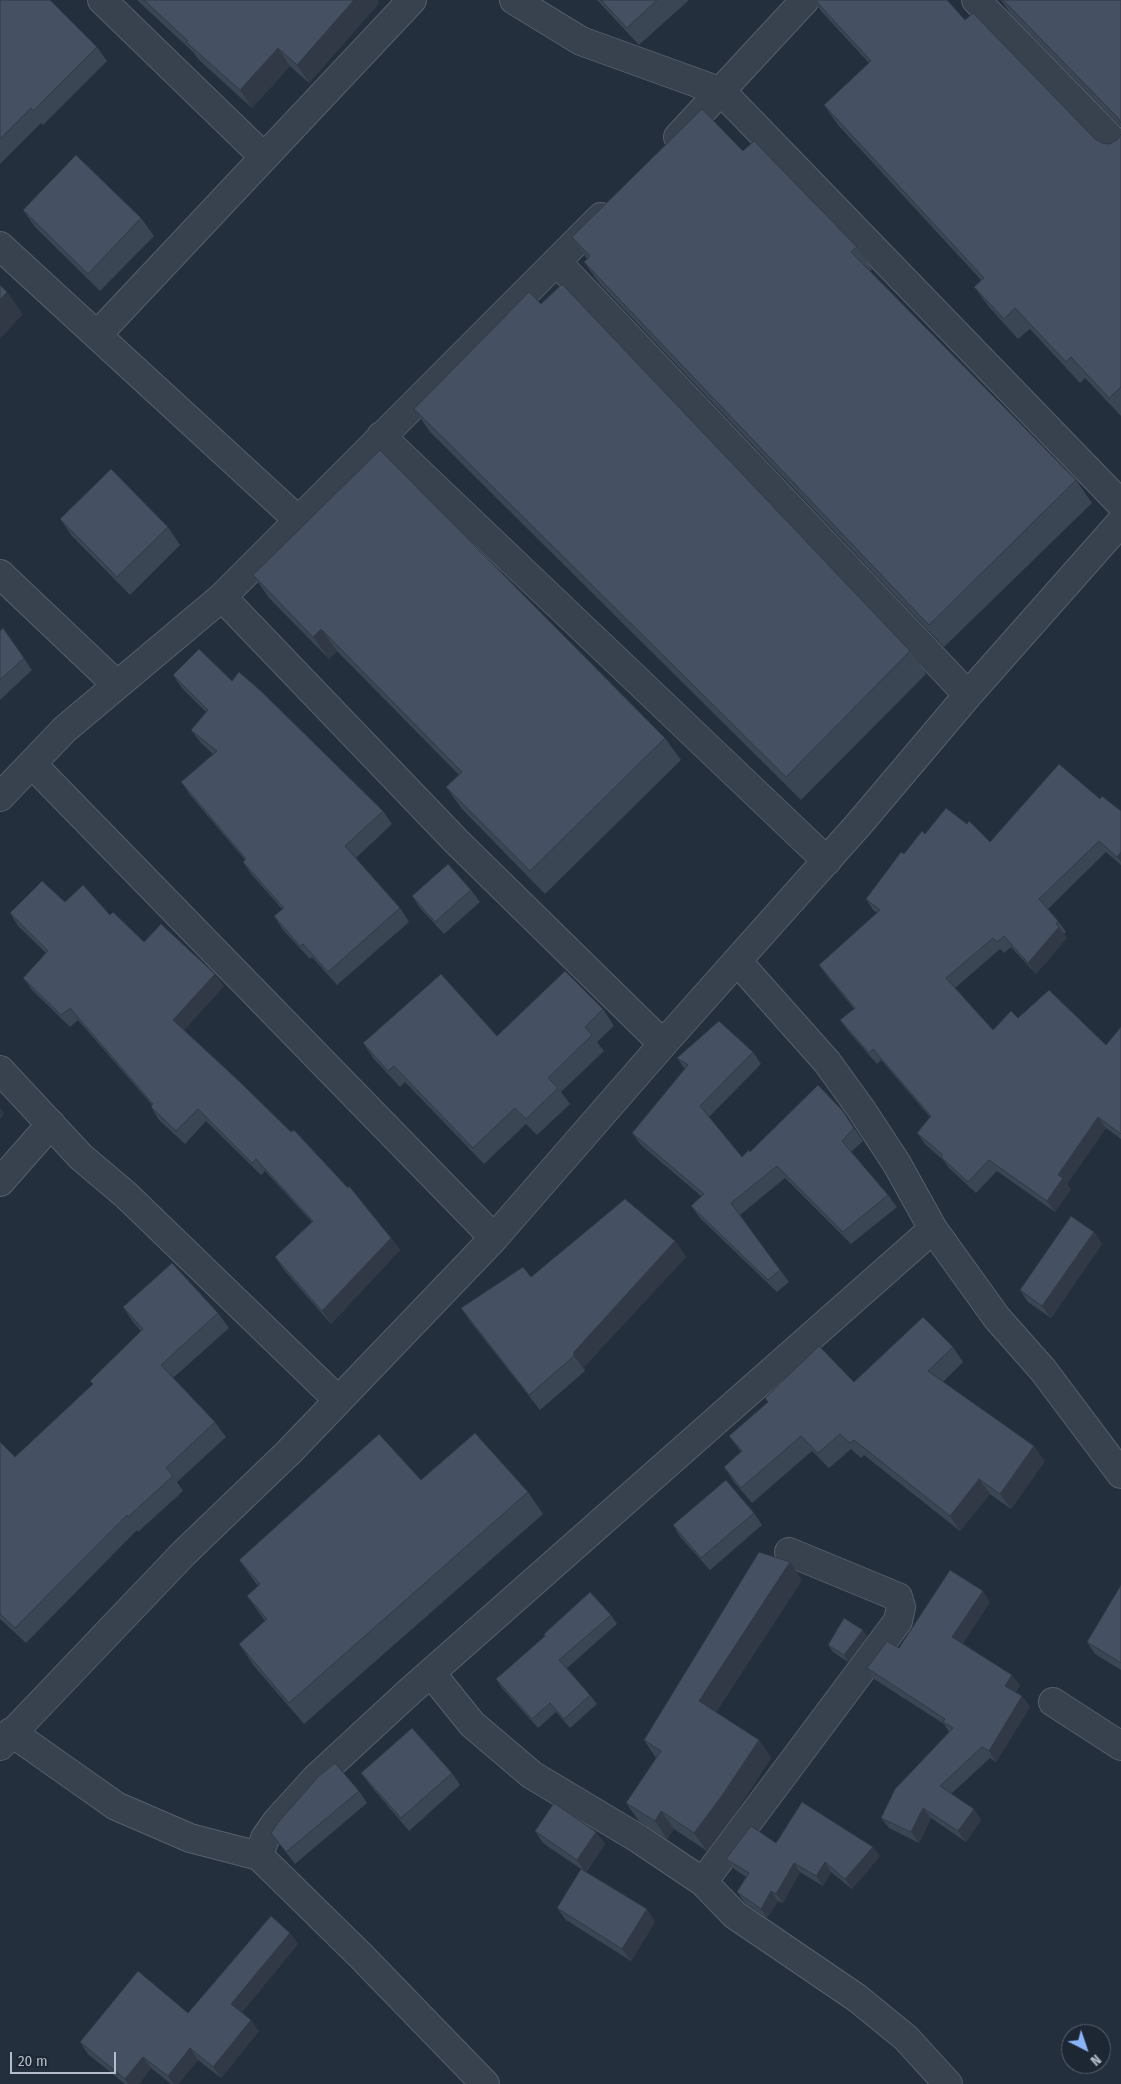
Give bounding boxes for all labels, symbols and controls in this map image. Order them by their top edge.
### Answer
north arrow [1061,2024,1111,2074]
scale bar [12,2042,119,2074]
text: N [1087,2051,1104,2069]
text: 20 m [18,2052,48,2070]

